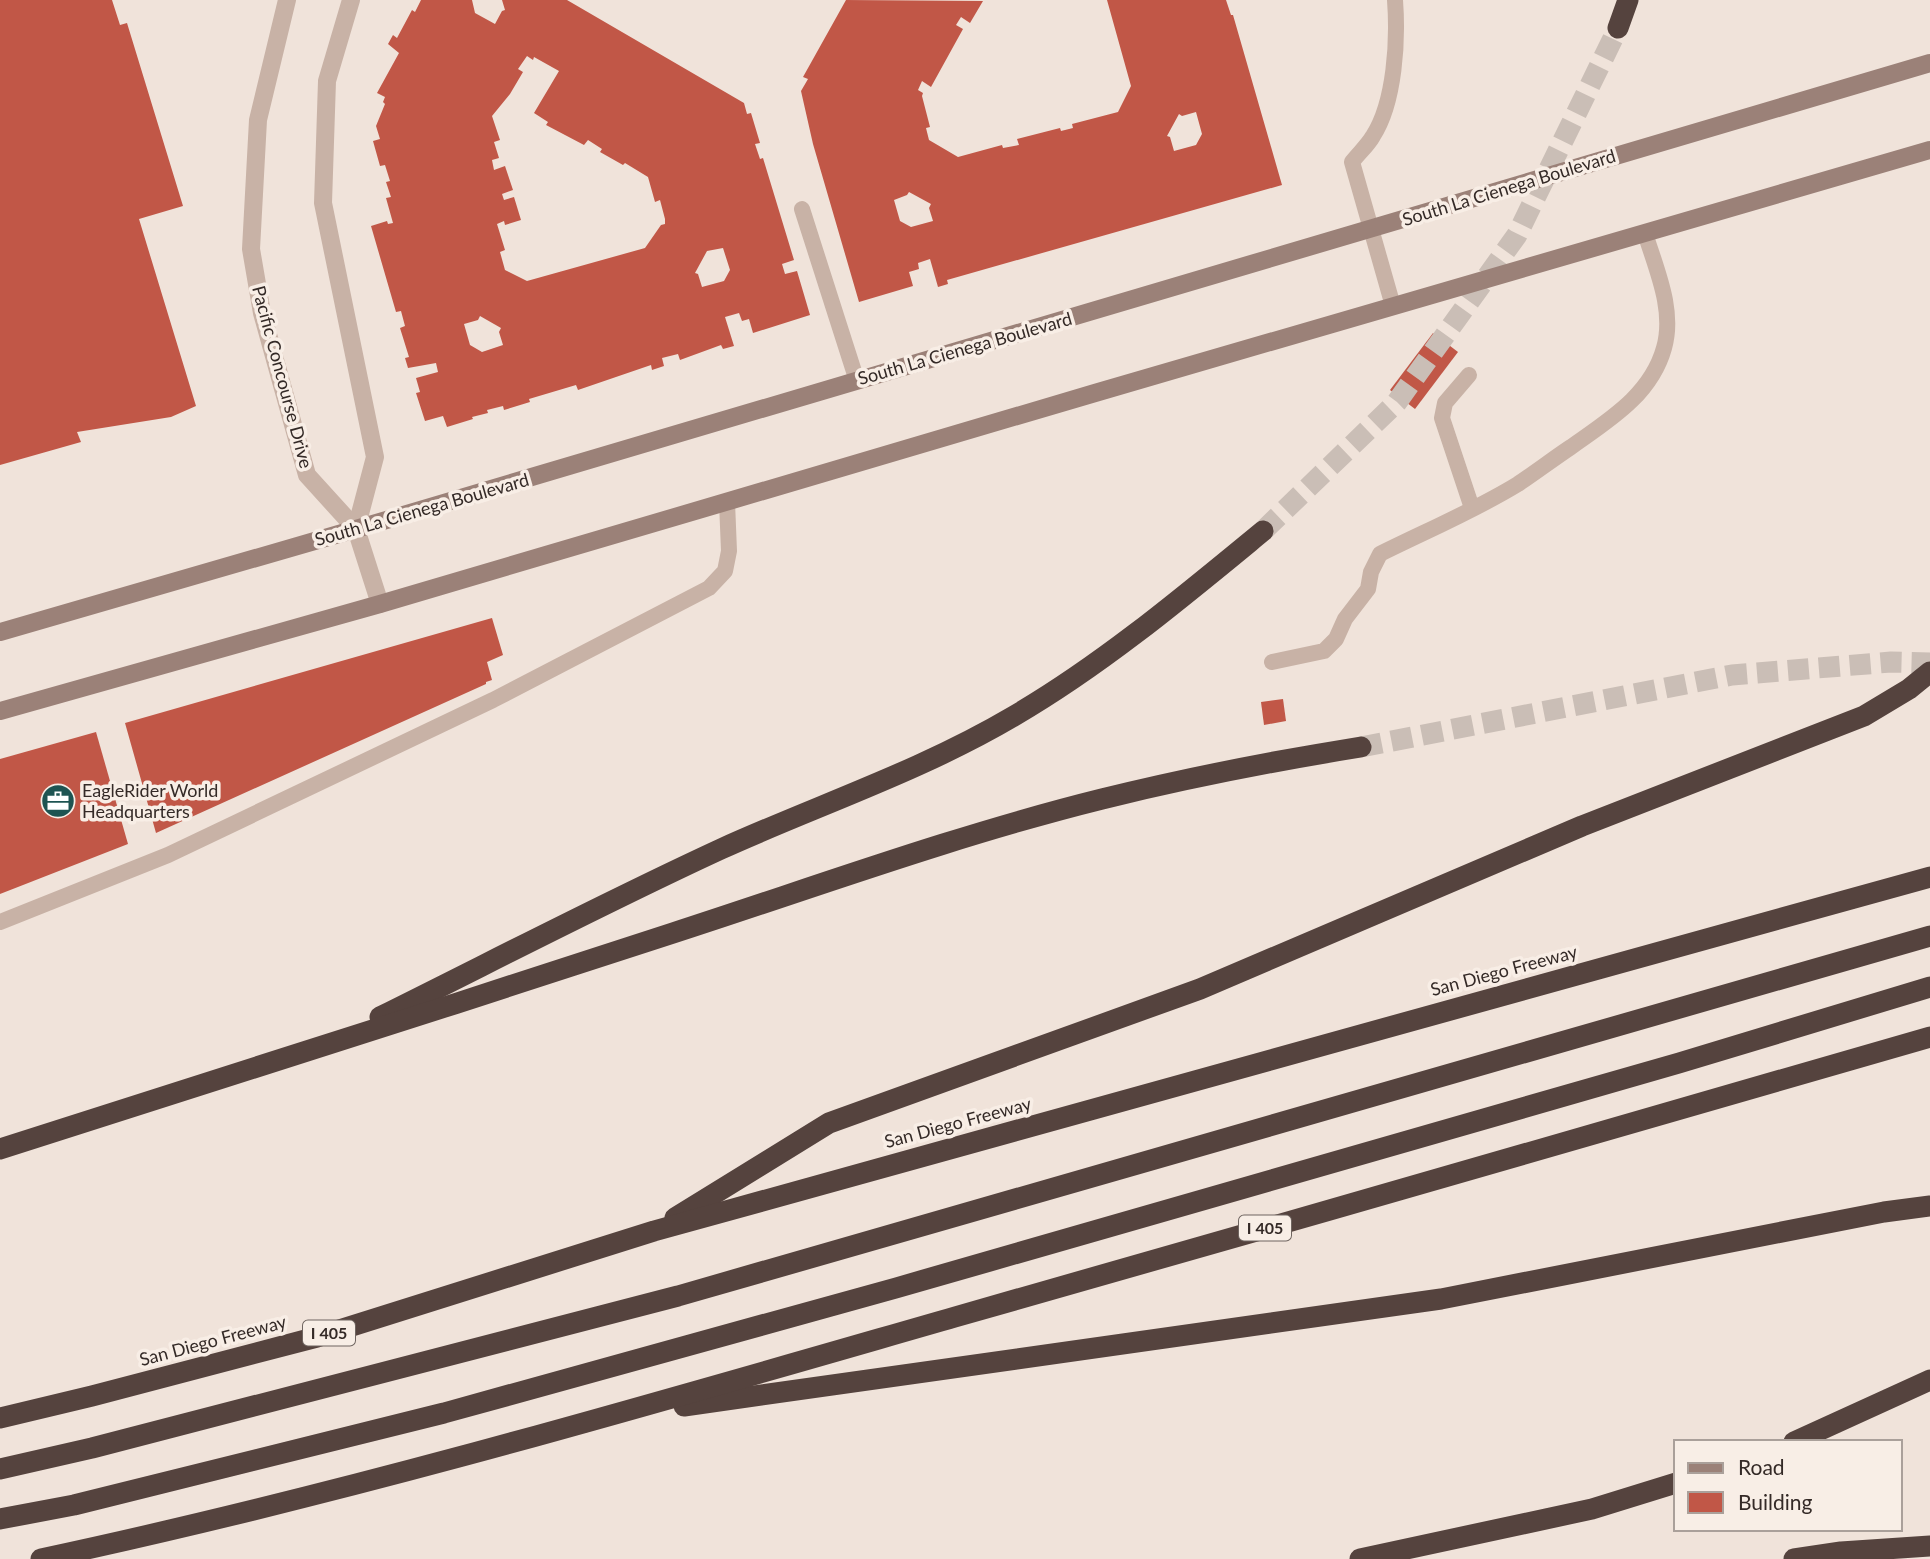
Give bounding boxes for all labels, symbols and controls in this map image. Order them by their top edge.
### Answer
street label: South La Cienega Boulevard [1399,144,1618,230]
street label: Pacific Concourse Drive [248,283,318,470]
street label: South La Cienega Boulevard [855,307,1074,389]
street label: South La Cienega Boulevard [312,468,531,550]
place label: EagleRider World Headquarters [82,779,218,822]
office icon: EagleRider World Headquarters [39,782,77,820]
street label: San Diego Freeway [1428,940,1580,1000]
street label: San Diego Freeway [882,1092,1034,1152]
road number: I 405 [1239,1216,1291,1240]
street label: San Diego Freeway [137,1310,289,1370]
road number: I 405 [303,1320,355,1345]
legend [1674,1440,1902,1531]
text: Road [1738,1454,1785,1479]
text: Building [1738,1489,1813,1514]

